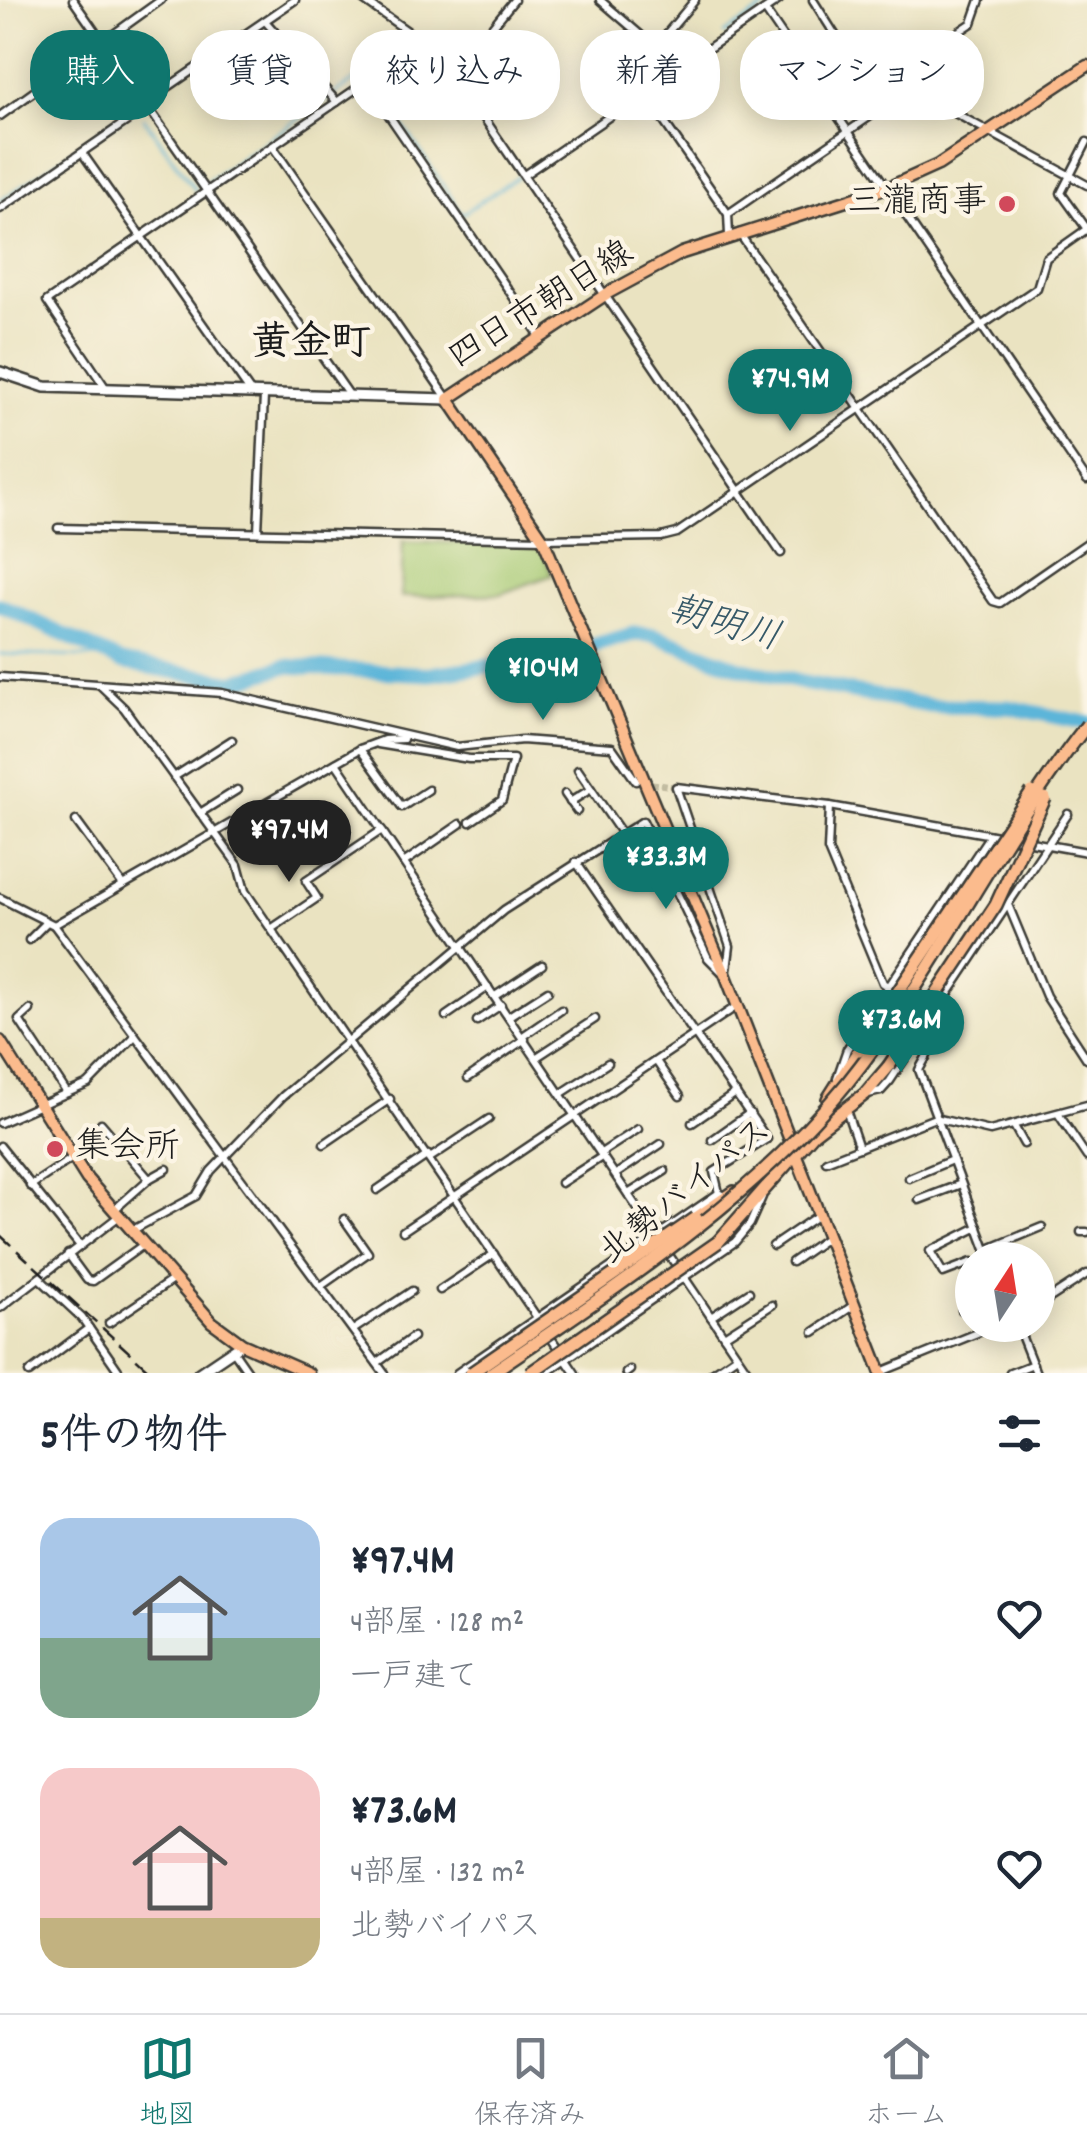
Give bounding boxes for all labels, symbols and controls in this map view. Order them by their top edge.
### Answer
chip: 購入 [30,30,170,120]
chip: 賃貸 [190,30,330,120]
chip: 絞り込み [350,30,560,120]
chip: 新着 [580,30,720,120]
chip: マンション [740,30,984,120]
place label: 三瀧商事 [847,179,987,229]
marker: 三瀧商事 [996,193,1018,215]
street label: 四日市朝日線 [440,230,644,384]
district label: 黄金町 [251,317,371,374]
pin: ¥74.9M [709,349,871,434]
text: ¥74.9M [750,358,830,404]
water label: 朝明川 [662,584,786,668]
pin: ¥104M [473,638,613,723]
text: ¥104M [507,647,579,693]
pin: ¥97.4M [208,800,370,885]
text: ¥97.4M [249,809,329,855]
pin: ¥33.3M [585,827,747,912]
text: ¥33.3M [625,836,707,882]
pin: ¥73.6M [820,990,982,1075]
text: ¥73.6M [860,999,942,1045]
street label: 北勢バイパス [590,1108,784,1278]
place label: 集会所 [75,1124,180,1174]
marker: 集会所 [44,1138,66,1160]
north arrow [955,1242,1055,1342]
map controls [955,1242,1055,1342]
icon: filters [992,1406,1047,1461]
text: 5件の物件 [40,1409,227,1469]
text: ¥97.4M [350,1534,455,1594]
icon: home [120,1558,240,1678]
icon: heart [992,1591,1047,1646]
text: 4部屋 · 128 m² [350,1602,524,1648]
text: 一戸建て [350,1656,478,1702]
text: ¥73.6M [350,1784,457,1844]
icon: home [120,1808,240,1928]
icon: heart [992,1841,1047,1896]
text: 4部屋 · 132 m² [350,1852,525,1898]
text: 北勢バイパス [350,1906,541,1952]
tab: 地図 [139,2031,195,2138]
tab: 保存済み [474,2031,586,2138]
tab: ホーム [865,2031,948,2138]

